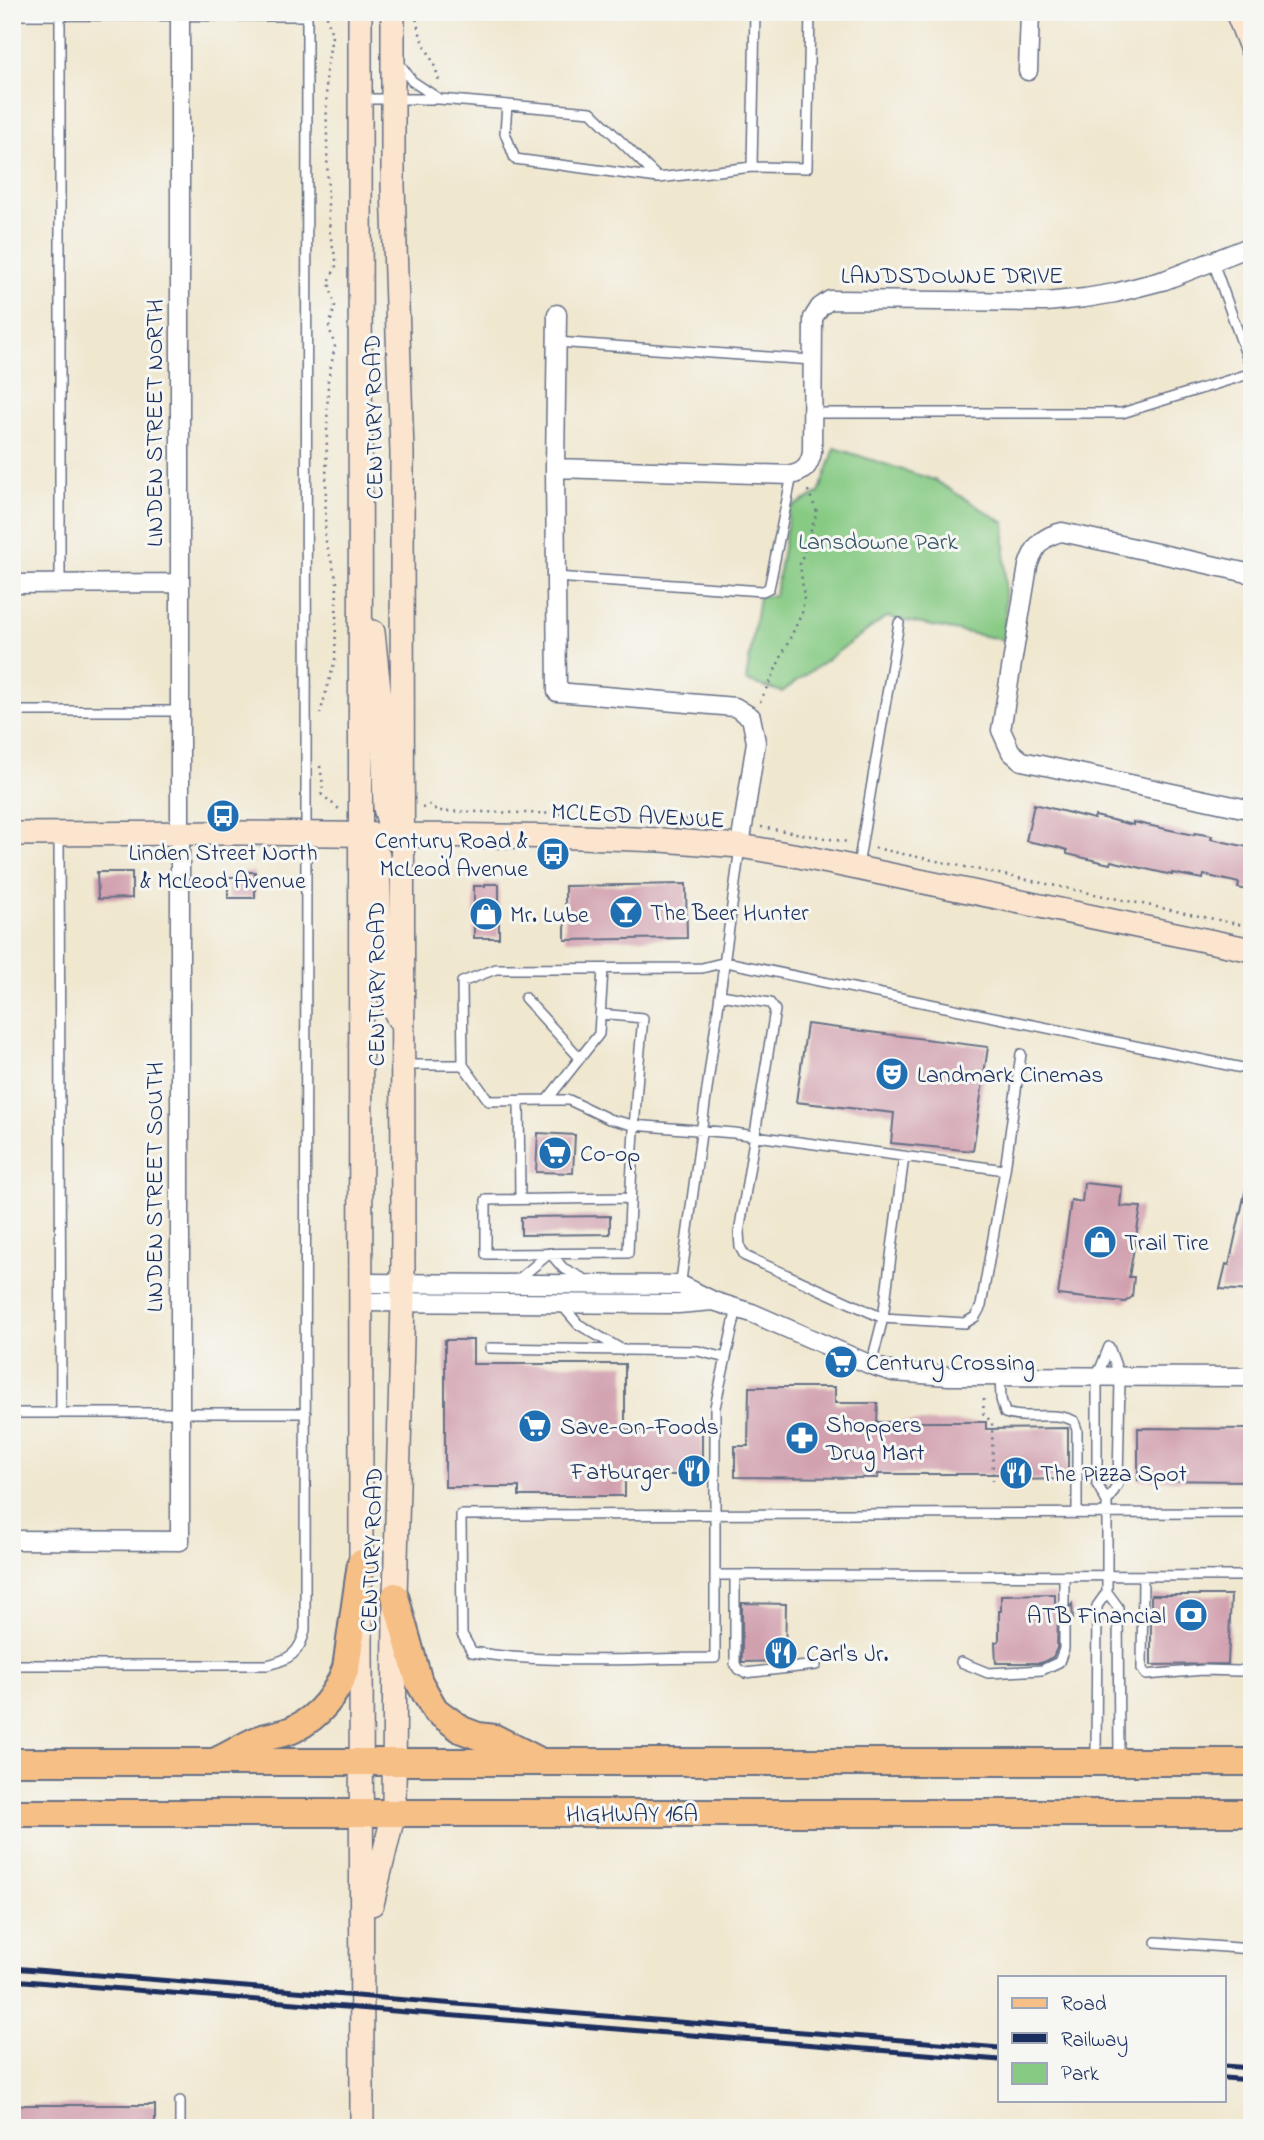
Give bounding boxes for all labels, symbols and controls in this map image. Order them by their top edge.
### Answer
street label: LANDSDOWNE DRIVE [841,260,1063,295]
street label: LINDEN STREET NORTH [139,299,174,547]
street label: CENTURY ROAD [357,334,394,500]
park label: Lansdowne Park [798,526,958,561]
street label: MCLEOD AVENUE [550,795,726,840]
bus stop icon: Linden Street North & McLeod Avenue [204,797,242,835]
place label: Century Road & McLeod Avenue [375,825,528,888]
bus stop icon: Century Road & McLeod Avenue [534,835,572,873]
place label: Linden Street North & McLeod Avenue [128,837,318,900]
bar icon: The Beer Hunter [607,893,645,931]
shop icon: Mr. Lube [467,895,505,933]
place label: The Beer Hunter [650,897,809,932]
place label: Mr. Lube [510,899,589,934]
street label: CENTURY ROAD [361,902,396,1066]
theatre icon: Landmark Cinemas [873,1055,911,1093]
place label: Landmark Cinemas [917,1059,1104,1094]
street label: LINDEN STREET SOUTH [139,1062,174,1312]
supermarket icon: Co-op [536,1134,574,1172]
place label: Co-op [580,1138,640,1173]
shop icon: Trail Tire [1081,1223,1119,1261]
place label: Trail Tire [1124,1227,1209,1262]
supermarket icon: Century Crossing [822,1343,860,1381]
place label: Century Crossing [866,1347,1035,1383]
supermarket icon: Save-On-Foods [516,1407,554,1445]
place label: Shoppers Drug Mart [825,1409,925,1472]
place label: Save-On-Foods [560,1411,719,1446]
pharmacy icon: Shoppers Drug Mart [783,1419,821,1457]
restaurant icon: Fatburger [675,1452,713,1490]
restaurant icon: The Pizza Spot [997,1454,1035,1492]
place label: Fatburger [570,1456,671,1491]
place label: The Pizza Spot [1040,1458,1187,1493]
street label: CENTURY ROAD [353,1467,394,1633]
bank icon: ATB Financial [1172,1596,1210,1634]
place label: ATB Financial [1027,1600,1166,1635]
restaurant icon: Carl's Jr. [762,1634,800,1672]
place label: Carl's Jr. [806,1638,888,1673]
street label: HIGHWAY 16A [566,1798,698,1833]
legend [998,1976,1226,2102]
text: Road [1061,1990,1107,2020]
text: Railway [1061,2026,1128,2058]
text: Park [1061,2060,1100,2090]

